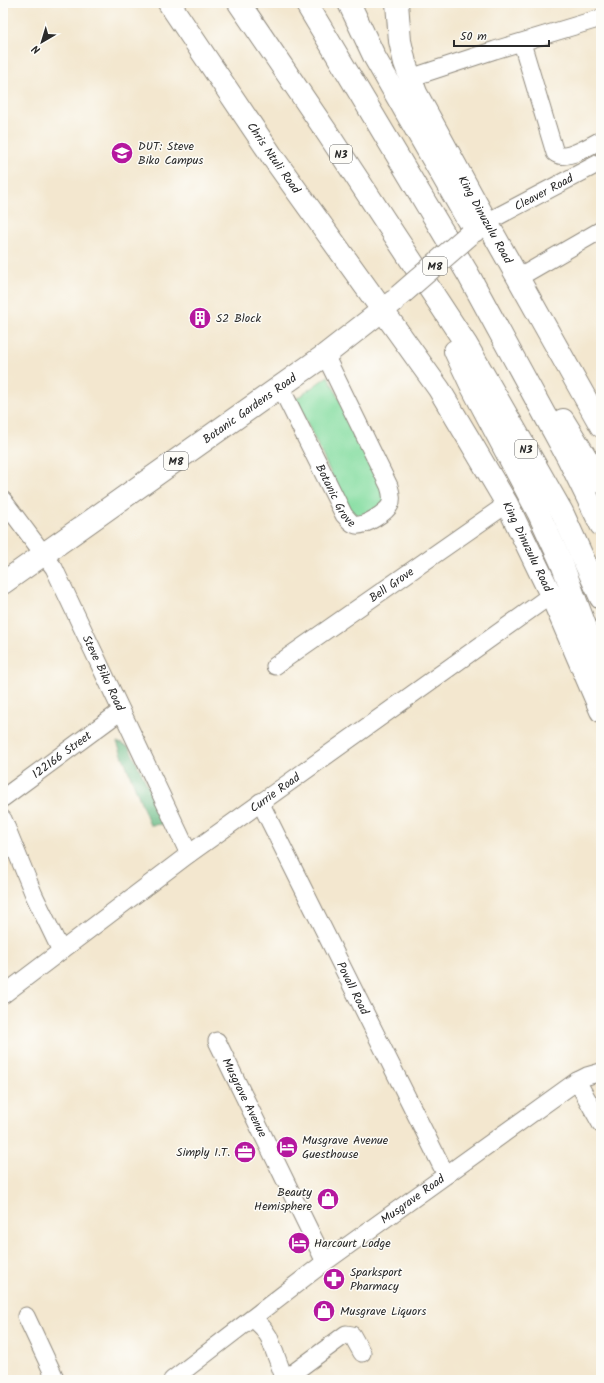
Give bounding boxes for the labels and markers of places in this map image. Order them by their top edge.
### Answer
place label: DUT: Steve Biko Campus [138,137,203,170]
school or university icon: DUT: Steve Biko Campus [109,140,135,166]
building icon: S2 Block [187,305,213,331]
place label: S2 Block [216,309,262,328]
place label: Musgrave Avenue Guesthouse [302,1131,389,1164]
hotel icon: Musgrave Avenue Guesthouse [274,1134,300,1160]
office icon: Simply I.T. [232,1139,258,1165]
place label: Simply I.T. [176,1143,230,1162]
place label: Beauty Hemisphere [254,1183,313,1216]
shop icon: Beauty Hemisphere [315,1186,341,1212]
hotel icon: Harcourt Lodge [286,1230,312,1256]
place label: Harcourt Lodge [314,1234,391,1253]
place label: Sparksport Pharmacy [350,1263,403,1296]
pharmacy icon: Sparksport Pharmacy [321,1266,347,1292]
shop icon: Musgrave Liquors [311,1298,337,1324]
place label: Musgrave Liquors [340,1302,426,1321]

